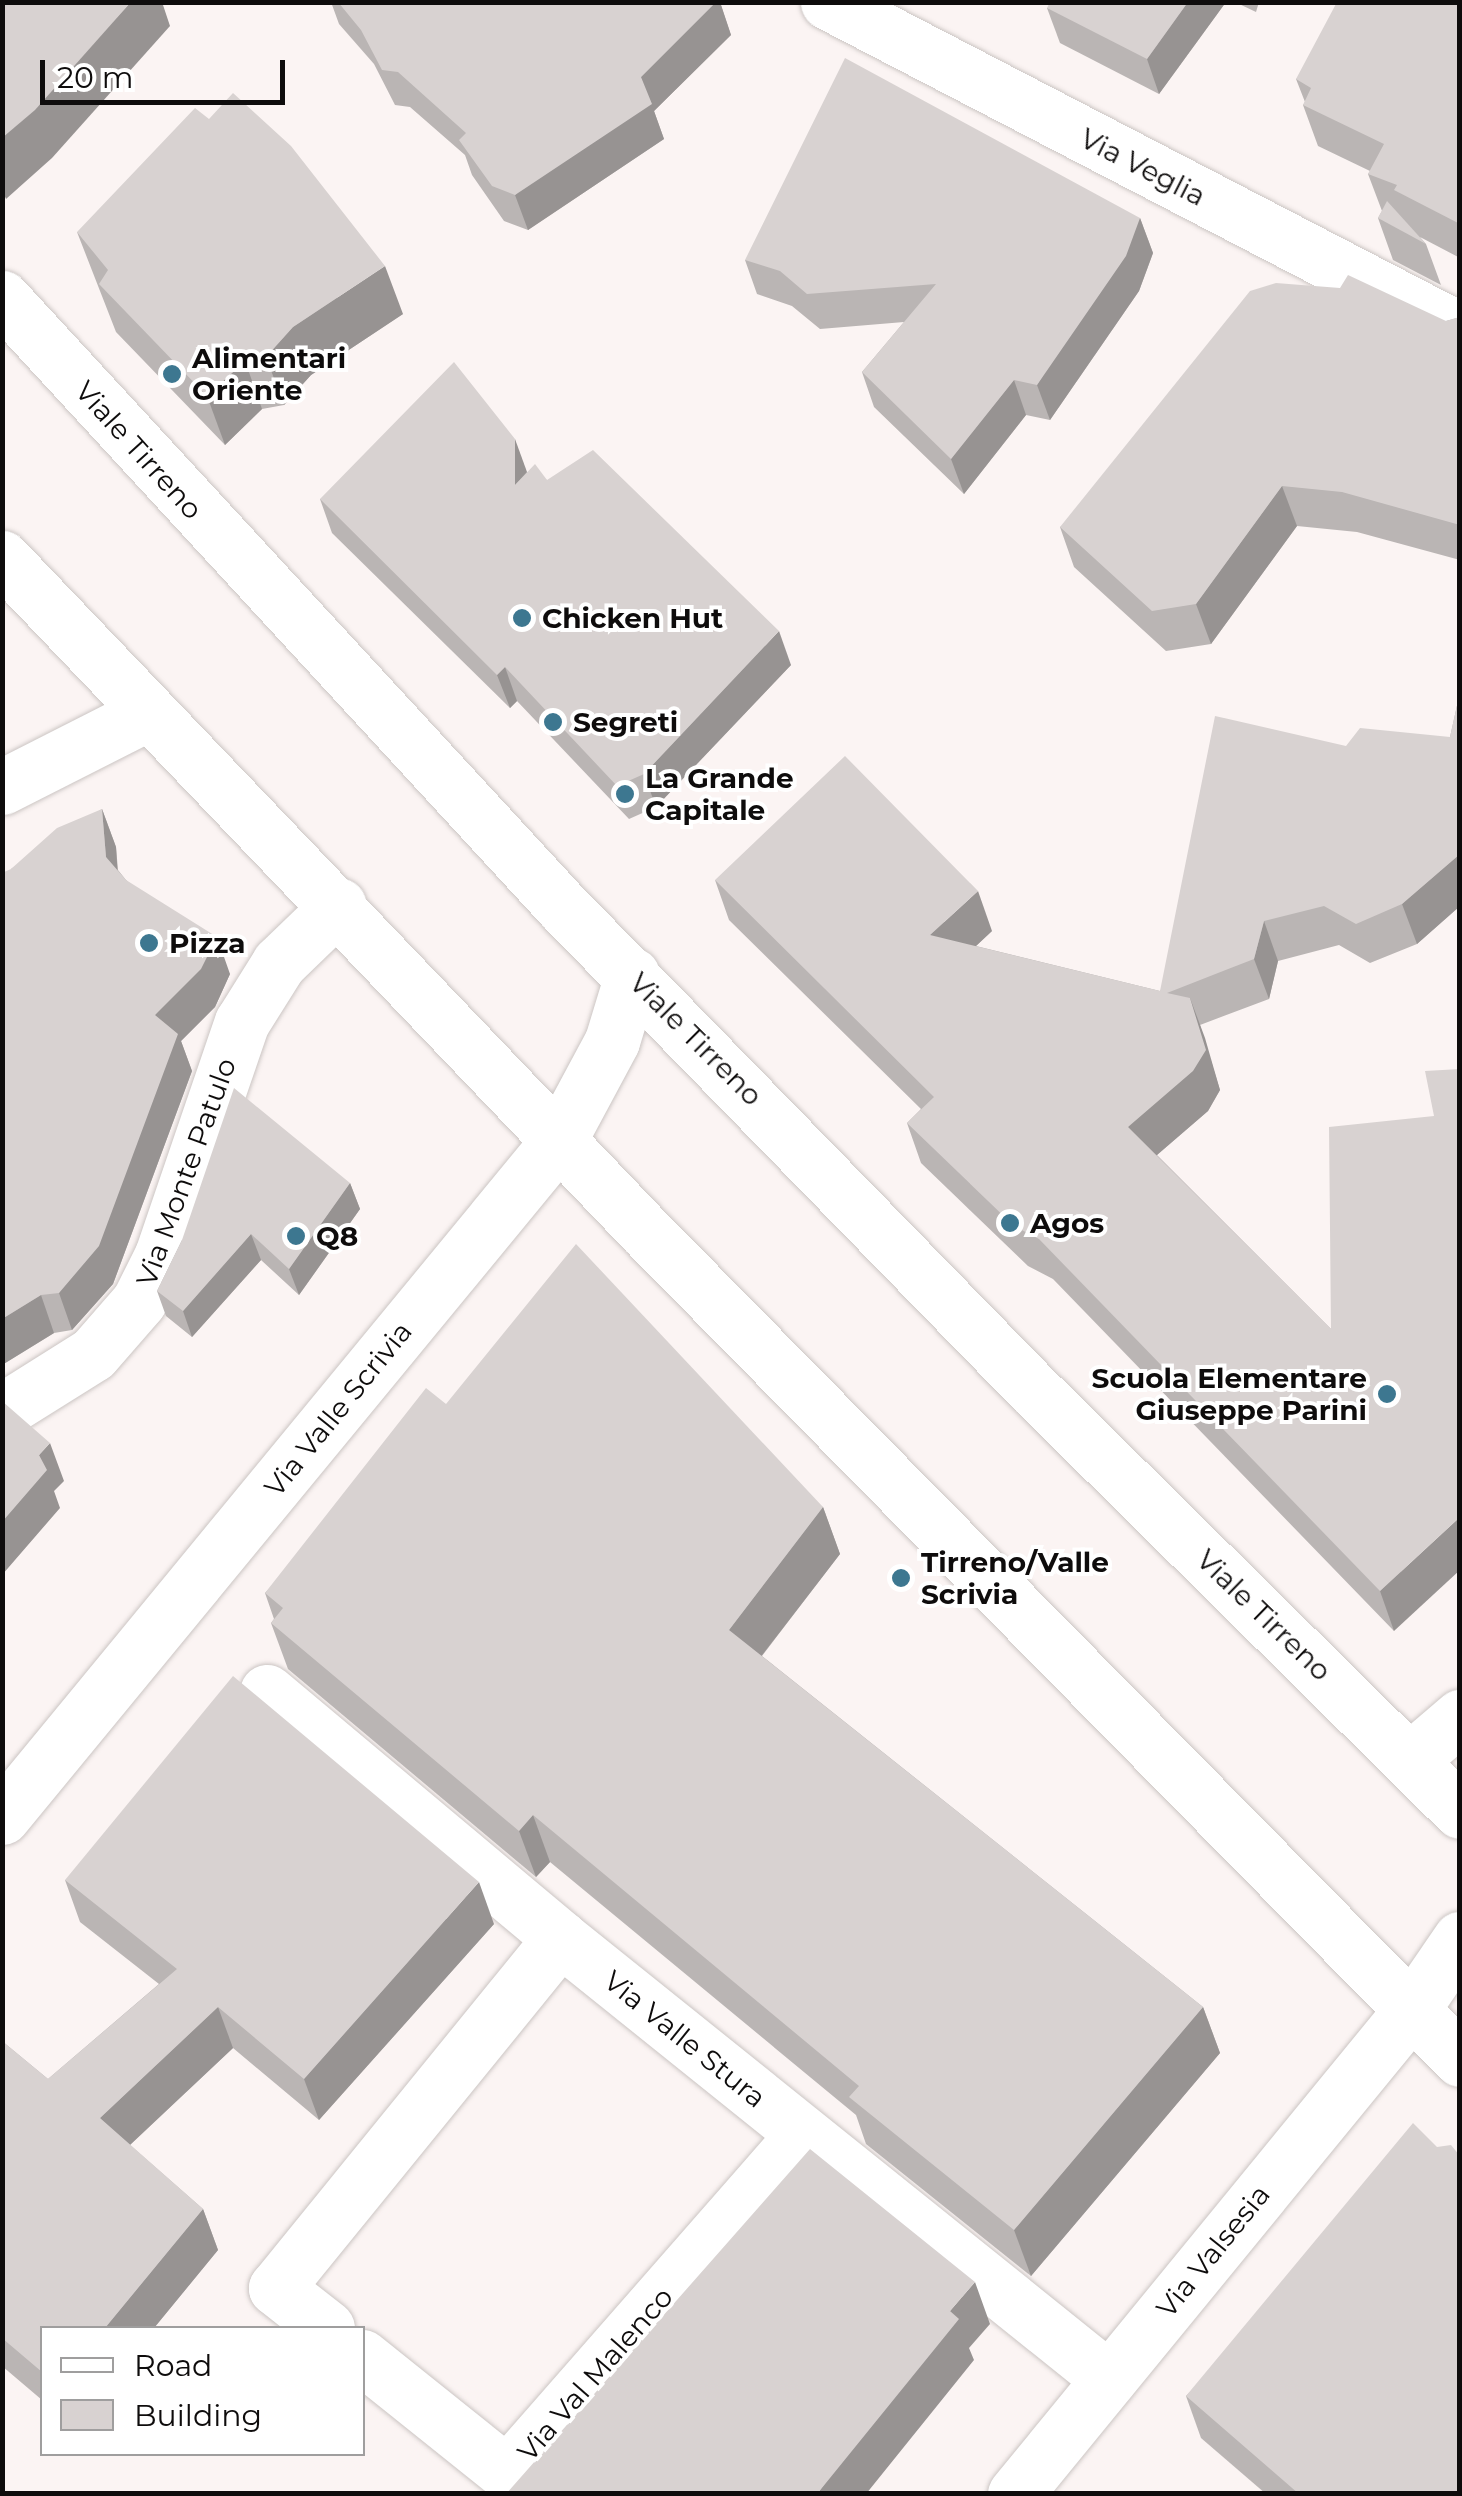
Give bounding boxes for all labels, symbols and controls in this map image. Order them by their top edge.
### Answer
scale bar [45,40,290,102]
text: 20 m [57,59,134,96]
street label: Via Veglia [1075,121,1211,213]
place label: Alimentari Oriente [192,341,346,407]
marker: Alimentari Oriente [161,363,183,385]
street label: Viale Tirreno [68,374,210,526]
place label: Chicken Hut [542,601,723,635]
marker: Chicken Hut [511,607,533,629]
place label: Segreti [573,705,678,739]
marker: Segreti [542,711,564,733]
place label: La Grande Capitale [645,761,794,827]
marker: La Grande Capitale [614,783,636,805]
place label: Pizza [169,926,246,960]
marker: Pizza [138,932,160,954]
street label: Viale Tirreno [623,966,769,1112]
street label: Via Monte Patulo [129,1053,243,1291]
place label: Agos [1030,1206,1104,1240]
marker: Agos [999,1212,1021,1234]
place label: Q8 [316,1219,358,1253]
marker: Q8 [285,1225,307,1247]
street label: Via Valle Scrivia [257,1315,419,1503]
place label: Scuola Elementare Giuseppe Parini [1092,1361,1367,1427]
marker: Scuola Elementare Giuseppe Parini [1376,1383,1398,1405]
street label: Viale Tirreno [1190,1543,1338,1687]
place label: Tirreno/Valle Scrivia [921,1545,1109,1611]
marker: Tirreno/Valle Scrivia [890,1567,912,1589]
street label: Via Valle Stura [597,1964,773,2114]
street label: Via Valsesia [1149,2178,1277,2324]
street label: Via Val Malenco [510,2280,680,2468]
legend [40,2326,365,2456]
text: Road [134,2347,212,2384]
text: Building [134,2397,262,2434]

